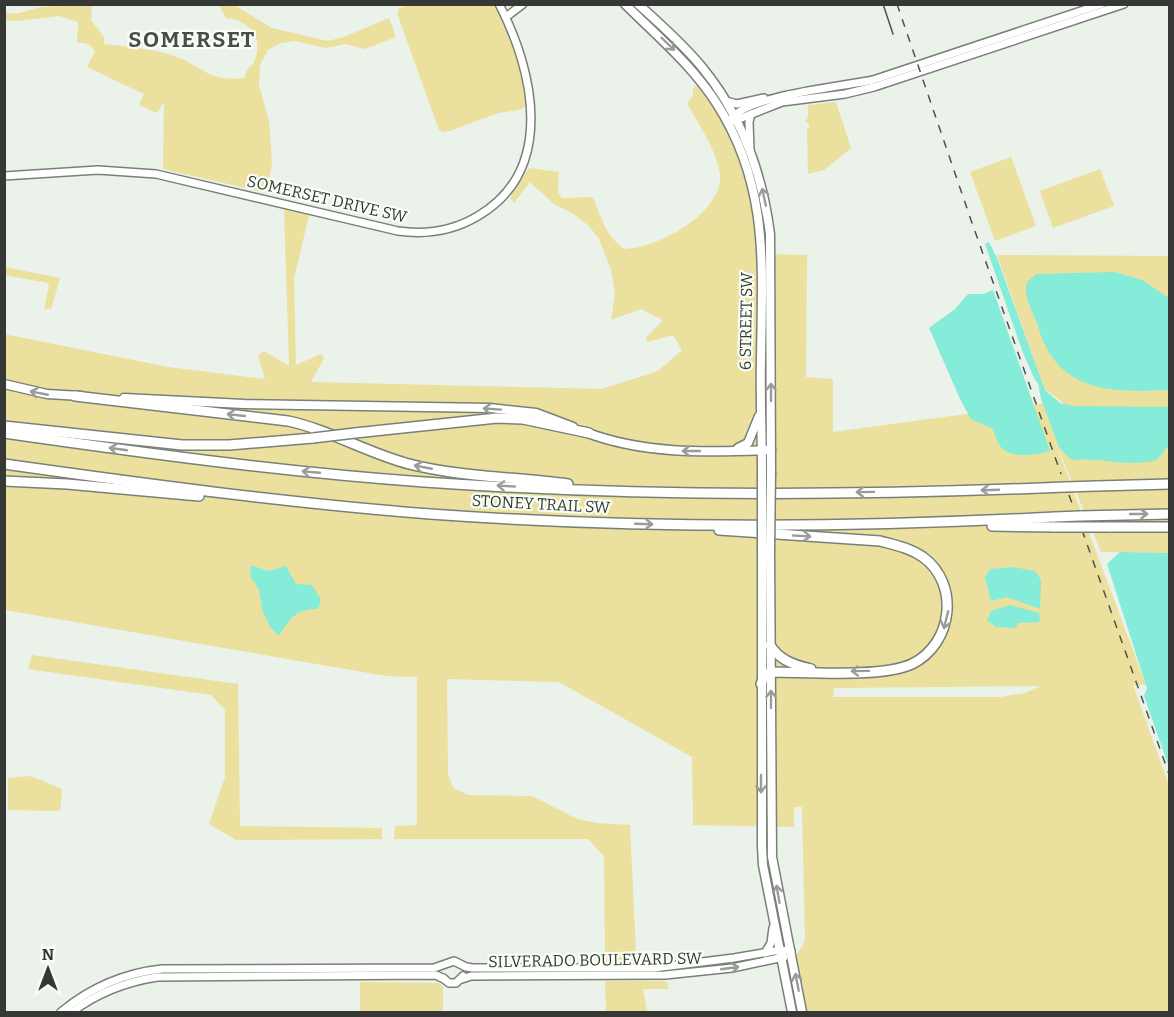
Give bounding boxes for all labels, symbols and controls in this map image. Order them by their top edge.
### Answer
district label: SOMERSET [128,26,256,53]
one-way arrow [660,37,675,52]
street label: SOMERSET DRIVE SW [245,171,409,227]
one-way arrow [758,188,770,207]
street label: 6 STREET SW [736,271,756,370]
one-way arrow [765,382,777,402]
one-way arrow [30,387,50,398]
one-way arrow [483,403,503,414]
one-way arrow [227,409,247,420]
one-way arrow [108,444,128,455]
one-way arrow [682,445,702,456]
one-way arrow [414,461,434,472]
one-way arrow [302,466,322,477]
one-way arrow [496,481,516,492]
one-way arrow [980,484,1000,495]
one-way arrow [855,487,875,498]
street label: STONEY TRAIL SW [471,491,611,517]
one-way arrow [1129,508,1148,520]
one-way arrow [634,518,654,529]
one-way arrow [792,530,812,541]
one-way arrow [939,610,951,629]
one-way arrow [851,666,871,677]
one-way arrow [765,690,777,710]
one-way arrow [755,774,767,794]
one-way arrow [772,884,783,904]
north arrow [18,939,78,999]
text: N [42,945,54,964]
street label: SILVERADO BOULEVARD SW [488,949,703,971]
one-way arrow [719,963,739,974]
one-way arrow [791,972,802,992]

